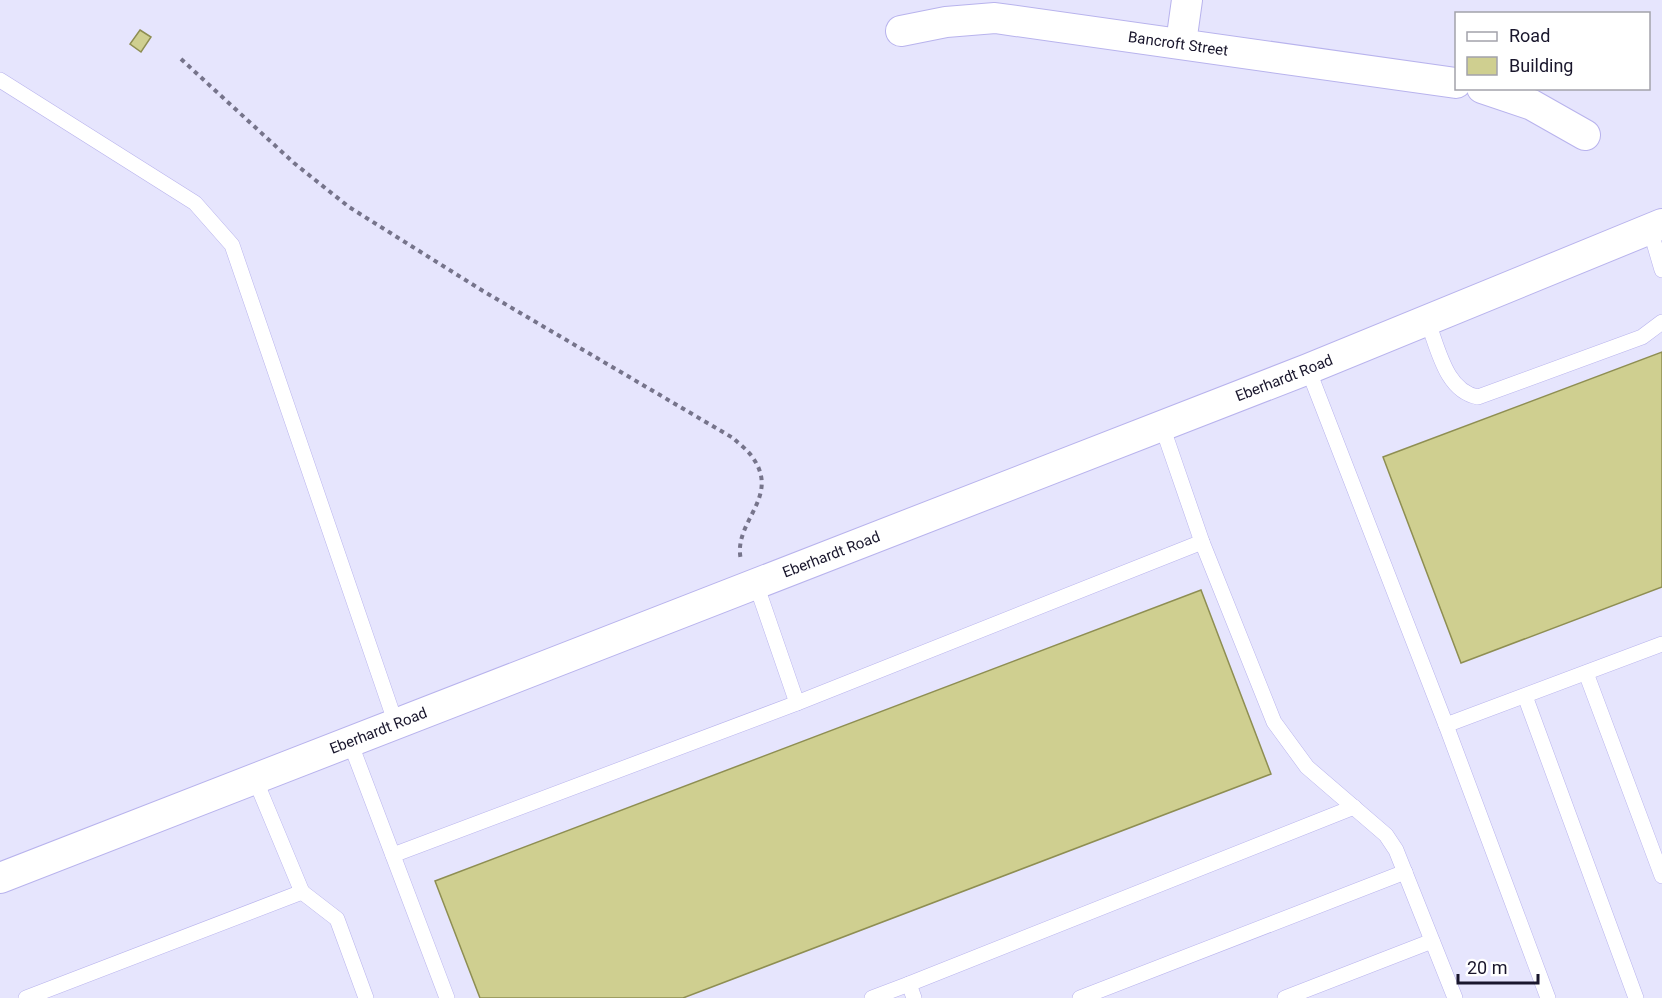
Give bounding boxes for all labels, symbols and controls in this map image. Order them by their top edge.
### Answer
legend [1455,12,1650,90]
text: Road [1509,25,1550,46]
street label: Bancroft Street [1127,28,1229,60]
text: Building [1509,55,1573,76]
street label: Eberhardt Road [1233,351,1335,405]
street label: Eberhardt Road [780,527,883,582]
street label: Eberhardt Road [327,704,430,758]
scale bar [1458,947,1538,985]
text: 20 m [1467,957,1507,978]

